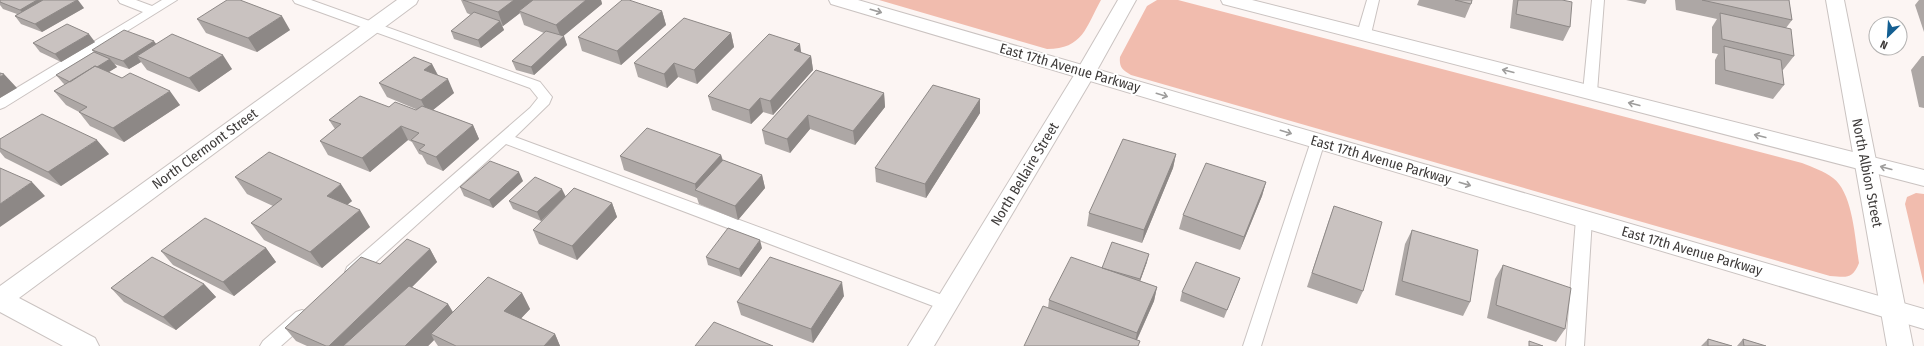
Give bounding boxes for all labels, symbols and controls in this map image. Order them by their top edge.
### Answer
one-way arrow [869,8,882,15]
north arrow [1868,16,1908,56]
text: N [1878,37,1890,52]
street label: East 17th Avenue Parkway [998,40,1143,96]
one-way arrow [1502,67,1515,75]
one-way arrow [1155,92,1168,99]
one-way arrow [1628,99,1641,107]
street label: North Clermont Street [149,105,261,193]
street label: North Albion Street [1848,117,1886,229]
street label: North Bellaire Street [987,119,1063,229]
one-way arrow [1280,129,1293,136]
one-way arrow [1754,131,1767,139]
street label: East 17th Avenue Parkway [1309,132,1454,188]
one-way arrow [1880,164,1893,171]
one-way arrow [1458,181,1471,188]
street label: East 17th Avenue Parkway [1620,223,1765,279]

